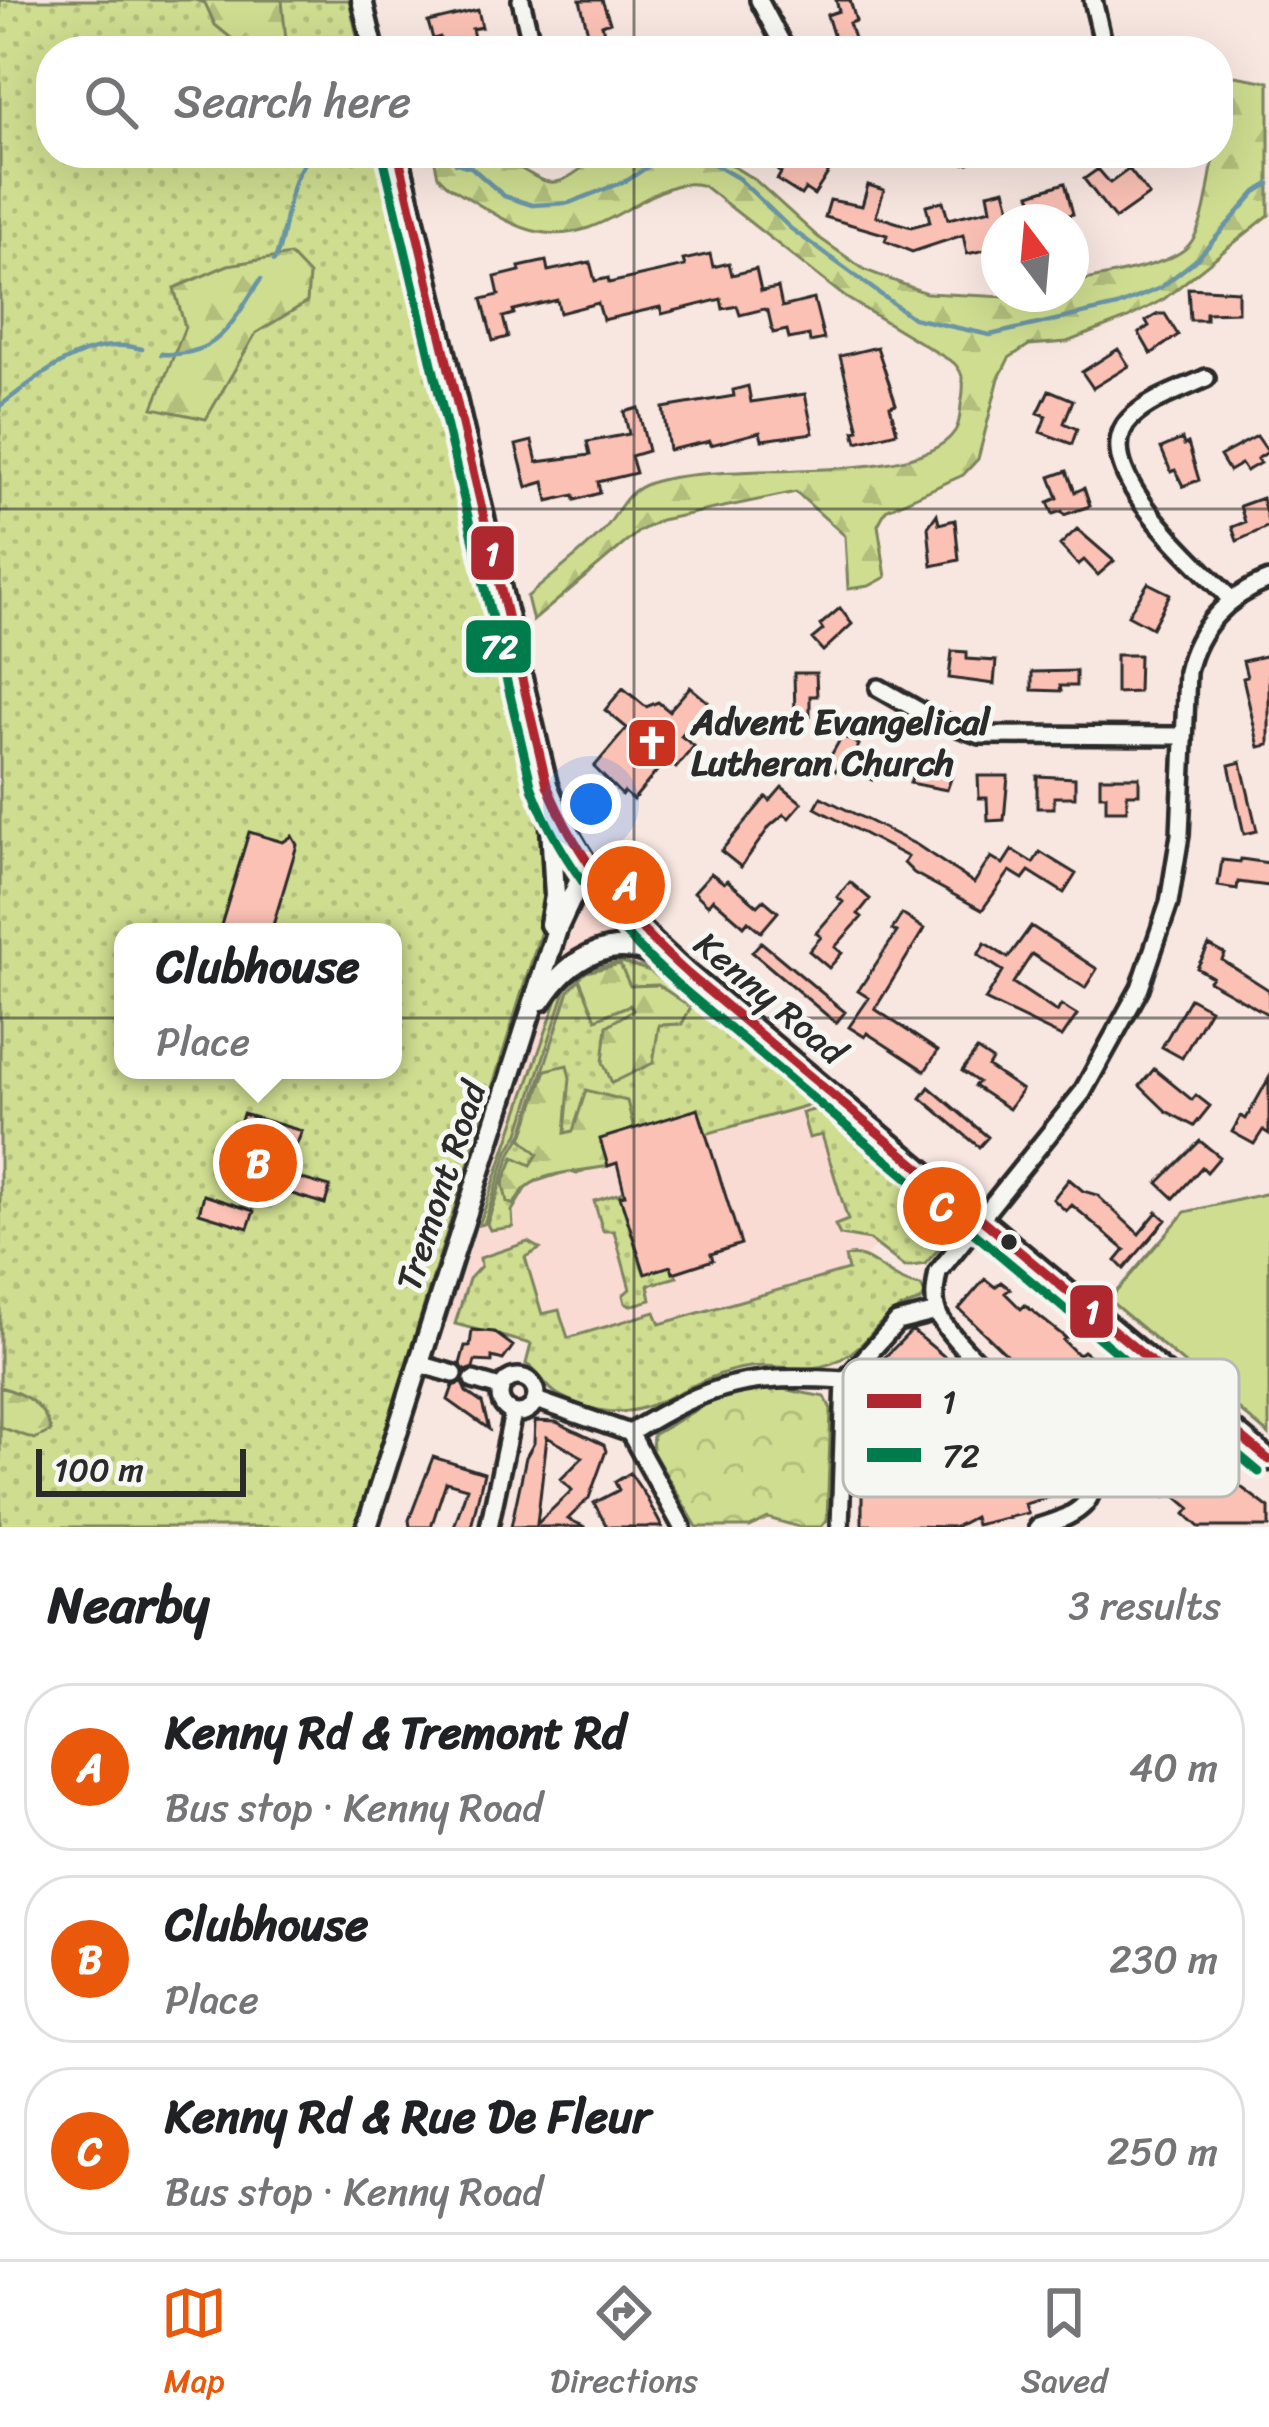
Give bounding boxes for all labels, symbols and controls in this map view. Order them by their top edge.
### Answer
search box [36,36,1233,168]
text: Search here [174,62,411,142]
icon: search [78,69,144,135]
north arrow [981,204,1089,312]
line badge: 1 [469,524,516,582]
text: 1 [485,525,499,583]
line badge: 72 [464,618,533,675]
text: 72 [480,618,518,676]
place label: Advent Evangelical Lutheran Church [689,690,992,795]
church icon: Advent Evangelical Lutheran Church [624,715,680,771]
your location [561,774,621,834]
pin: A [587,840,665,930]
street label: Kenny Road [679,914,863,1084]
popup [114,923,402,1079]
text: Clubhouse [156,927,360,1007]
text: Place [156,1007,250,1076]
street label: Tremont Road [377,1071,506,1299]
pin: B [219,1118,297,1208]
pin: C [903,1161,981,1251]
unlabelled marker [998,1231,1020,1253]
line badge: 1 [1068,1283,1115,1340]
text: 1 [1085,1283,1099,1341]
legend [843,1359,1239,1497]
text: 1 [942,1373,956,1431]
text: 72 [942,1427,980,1485]
text: 100 m [54,1441,144,1499]
scale bar [36,1443,246,1496]
text: Nearby [48,1560,209,1650]
text: 3 results [1068,1571,1221,1640]
text: Kenny Rd & Tremont Rd [165,1693,626,1773]
text: A [77,1733,103,1802]
text: 40 m [1129,1733,1218,1802]
text: Bus stop · Kenny Road [165,1773,543,1842]
text: Clubhouse [165,1885,368,1965]
text: B [78,1925,102,1994]
text: 230 m [1109,1925,1218,1994]
text: Place [165,1965,259,2034]
text: Kenny Rd & Rue De Fleur [165,2077,651,2157]
text: C [78,2117,102,2186]
text: 250 m [1107,2117,1218,2186]
text: Bus stop · Kenny Road [165,2157,543,2226]
tab: Map [161,2280,227,2410]
tab: Directions [550,2280,698,2410]
tab: Saved [1021,2280,1108,2410]

